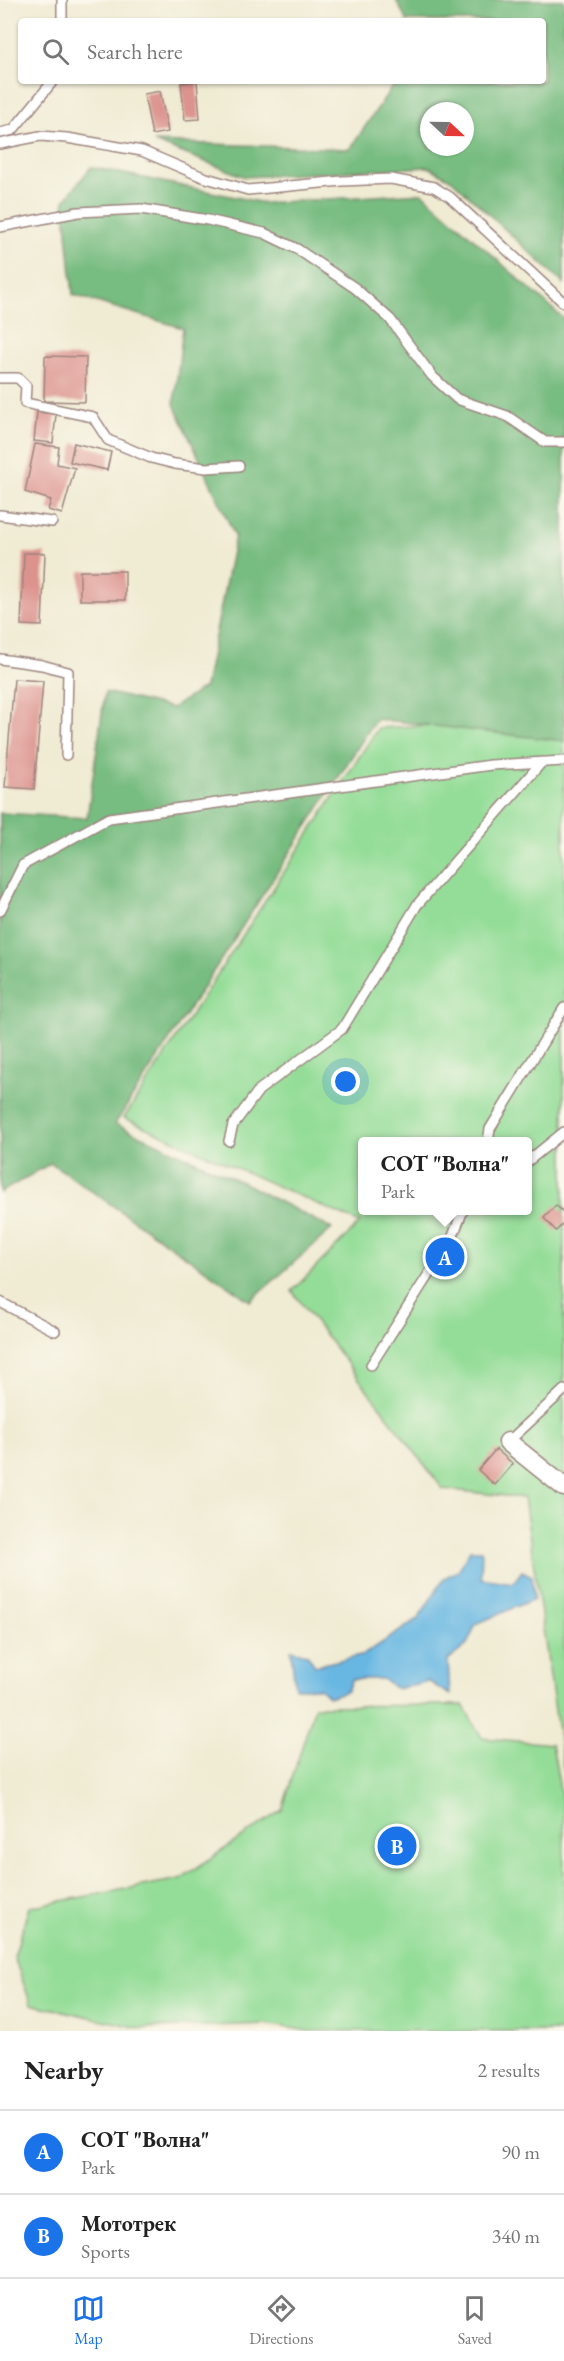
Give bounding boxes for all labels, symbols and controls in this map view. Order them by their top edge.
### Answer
search box [18,18,546,84]
icon: search [39,35,72,68]
text: Search here [87,37,182,66]
north arrow [420,102,474,156]
your location [331,1067,360,1096]
popup [358,1137,532,1215]
text: СОТ "Волна" [381,1149,509,1178]
text: Park [381,1178,415,1204]
pin: A [426,1234,464,1280]
pin: B [378,1824,416,1868]
text: Nearby [24,2053,104,2087]
text: 2 results [477,2057,540,2083]
text: СОТ "Волна" [81,2125,210,2154]
text: A [36,2139,51,2165]
text: 90 m [501,2139,540,2165]
text: Park [81,2154,115,2180]
text: Мототрек [81,2209,176,2238]
text: B [37,2223,50,2249]
text: 340 m [492,2223,540,2249]
text: Sports [81,2238,130,2264]
tab: Map [72,2292,105,2349]
tab: Directions [249,2292,314,2349]
tab: Saved [458,2292,492,2349]

